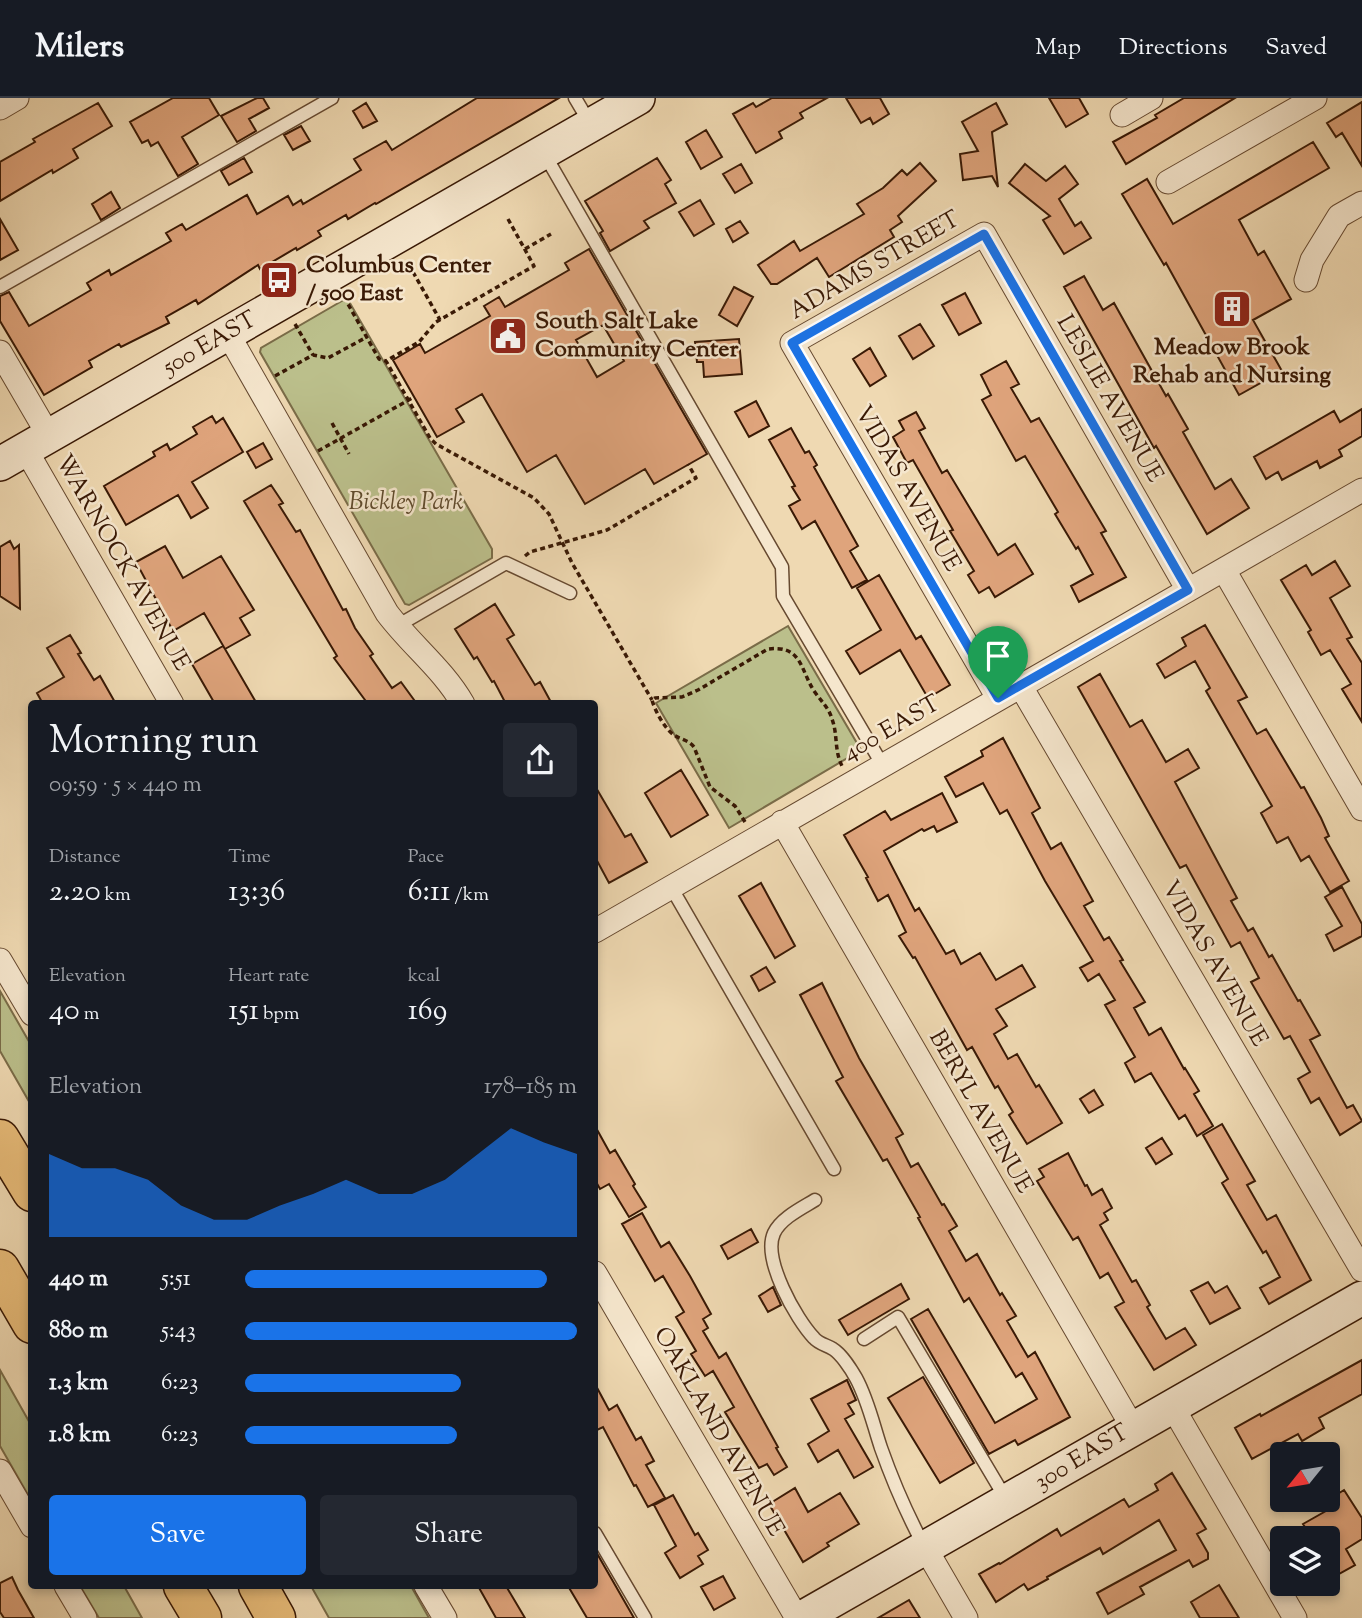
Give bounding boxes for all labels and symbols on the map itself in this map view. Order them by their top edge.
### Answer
street label: ADAMS STREET [783,203,967,329]
place label: Columbus Center / 500 East [306,249,492,311]
bus stop icon: Columbus Center / 500 East [258,259,300,301]
building icon: Meadow Brook Rehab and Nursing [1211,288,1253,330]
street label: 500 EAST [155,303,263,386]
place label: South Salt Lake Community Center [535,305,739,367]
street label: LESLIE AVENUE [1047,309,1171,490]
public building icon: South Salt Lake Community Center [487,315,529,357]
place label: Meadow Brook Rehab and Nursing [1133,331,1331,393]
street label: VIDAS AVENUE [846,400,969,579]
street label: WARNOCK AVENUE [46,449,198,678]
park label: Bickley Park [349,486,463,520]
pin [968,626,1028,698]
street label: 400 EAST [837,687,947,771]
street label: VIDAS AVENUE [1153,875,1276,1054]
street label: BERYL AVENUE [919,1024,1041,1200]
street label: OAKLAND AVENUE [644,1321,792,1543]
street label: 300 EAST [1028,1416,1136,1500]
north arrow [1270,1442,1340,1512]

